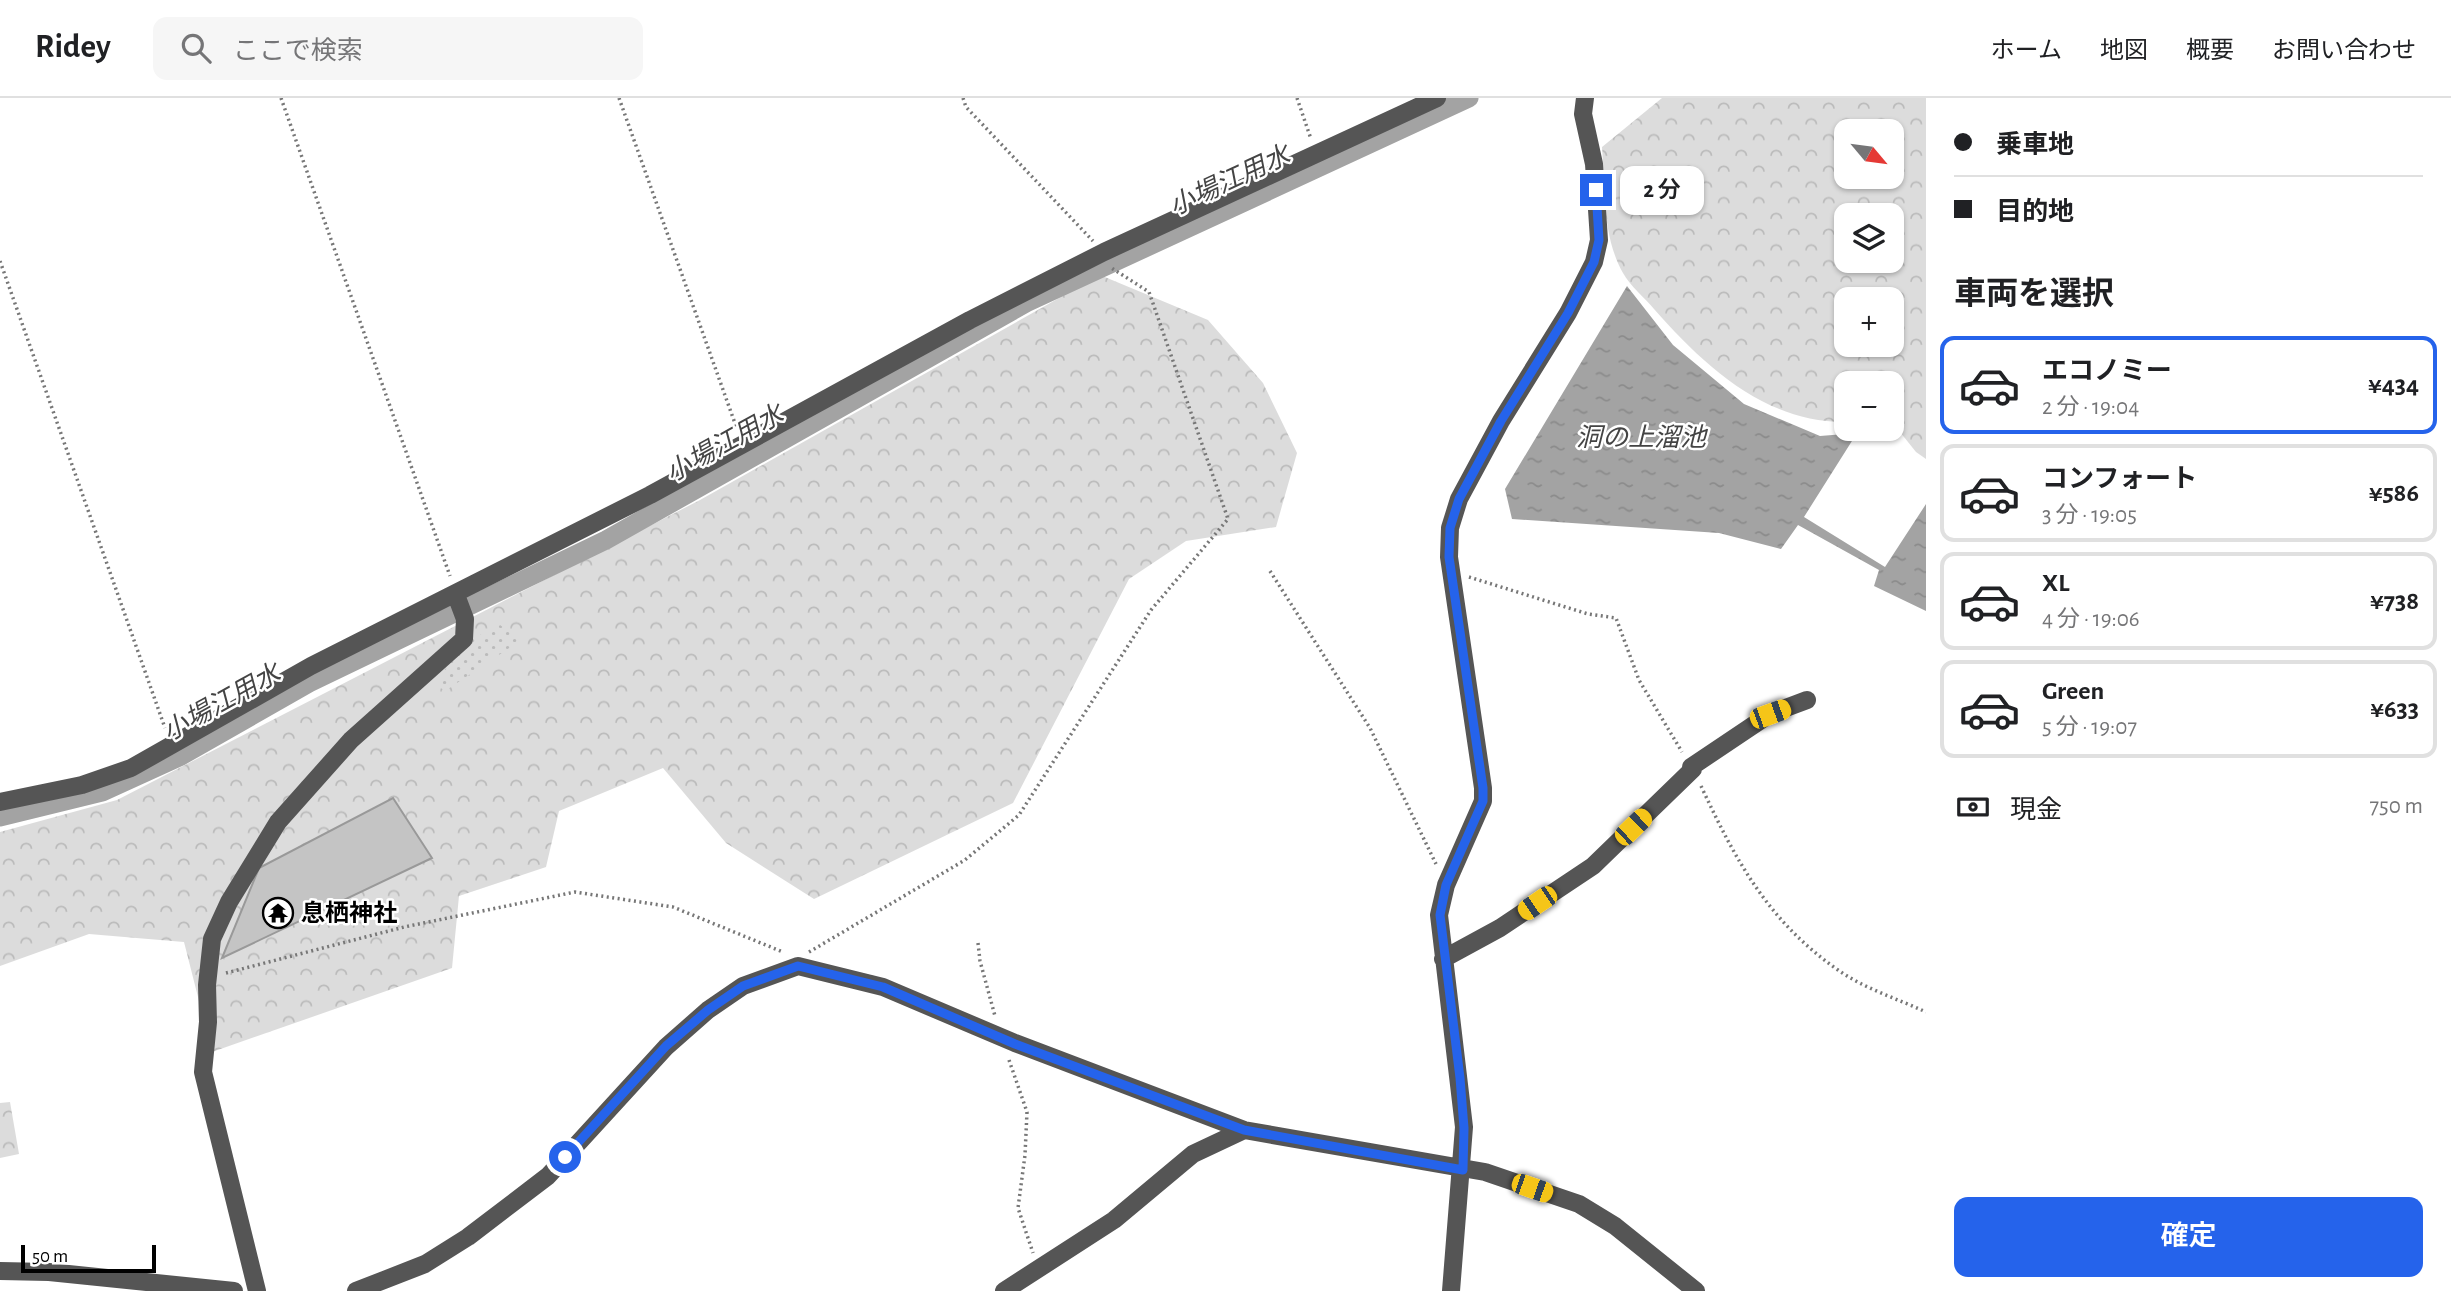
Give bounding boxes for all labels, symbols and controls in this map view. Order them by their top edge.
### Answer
search box [153,17,643,80]
icon: search [177,29,215,67]
text: Ridey [35,31,111,64]
text: ここで検索 [233,38,363,64]
text: ホーム [1991,39,2062,63]
text: 地図 [2100,39,2148,63]
text: 概要 [2186,39,2234,63]
text: お問い合わせ [2272,39,2416,63]
north arrow [1834,119,1904,189]
map controls [1834,119,1904,441]
text: 乗車地 [1996,132,2074,158]
water label: 小場江用水 [1165,139,1297,220]
callout: 2 分 [1620,166,1704,214]
route end [1580,174,1612,206]
text: 2 分 [1643,179,1681,202]
text: 目的地 [1996,199,2074,225]
button: layers [1834,203,1904,273]
text: 車両を選択 [1954,278,2114,310]
button: + [1834,287,1904,357]
icon: car [1958,354,2021,417]
text: エコノミー [2042,358,2172,384]
button: − [1834,371,1904,441]
text: ¥434 [2368,372,2419,398]
text: 2 分 · 19:04 [2042,396,2139,419]
water label: 小場江用水 [661,399,790,487]
water label: 洞の上溜池 [1576,424,1709,451]
icon: car [1958,462,2021,525]
text: コンフォート [2042,466,2197,492]
text: ¥586 [2369,480,2419,506]
text: 3 分 · 19:05 [2042,504,2137,527]
icon: car [1958,570,2021,633]
text: XL [2042,570,2069,596]
text: ¥738 [2370,588,2419,614]
text: 4 分 · 19:06 [2042,608,2140,631]
water label: 小場江用水 [158,658,287,746]
icon: car [1958,678,2021,741]
text: Green [2042,678,2104,704]
text: ¥633 [2370,696,2419,722]
car [1747,697,1794,731]
text: 5 分 · 19:07 [2042,716,2137,739]
icon: cash [1954,788,1992,826]
text: 750 m [2369,795,2423,818]
text: 現金 [2010,797,2062,823]
car [1611,805,1656,849]
car [1514,883,1561,923]
temple icon: 息栖神社 [261,896,295,930]
place label: 息栖神社 [301,900,397,926]
route start [549,1141,581,1173]
car [1509,1171,1556,1205]
button: 確定 [1954,1197,2423,1277]
scale bar [21,1242,156,1274]
text: 50 m [32,1247,68,1266]

